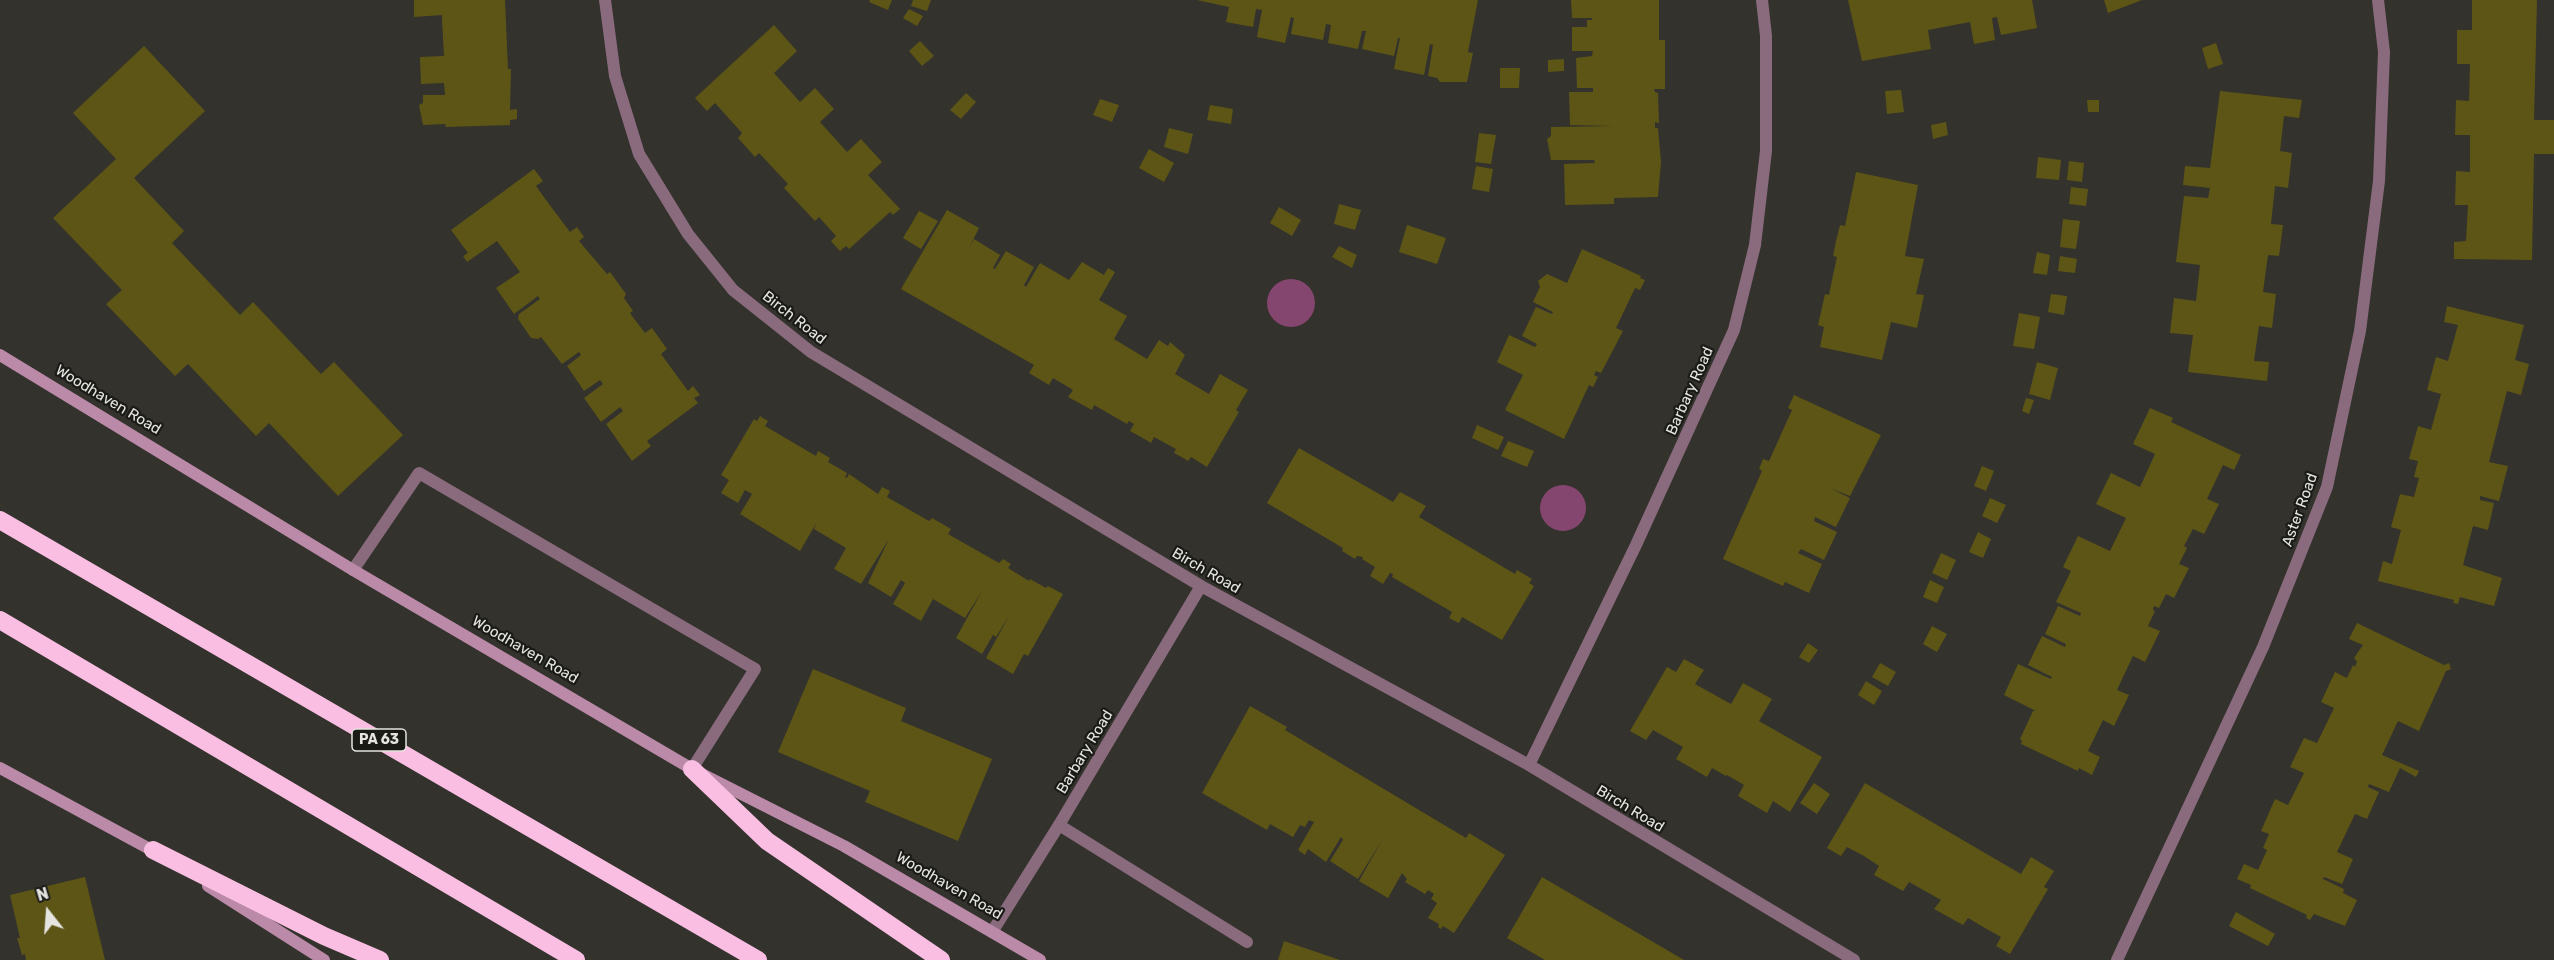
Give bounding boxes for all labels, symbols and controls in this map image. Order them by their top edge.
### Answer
street label: Birch Road [759,288,829,348]
street label: Barbary Road [1663,344,1717,438]
street label: Woodhaven Road [52,361,164,439]
street label: Aster Road [2278,471,2322,549]
street label: Birch Road [1169,544,1243,598]
street label: Woodhaven Road [469,612,581,688]
street label: Barbary Road [1053,707,1117,797]
road number: PA 63 [352,729,406,751]
street label: Birch Road [1593,782,1667,836]
street label: Woodhaven Road [893,848,1005,924]
north arrow [18,882,78,942]
text: N [34,884,51,905]

